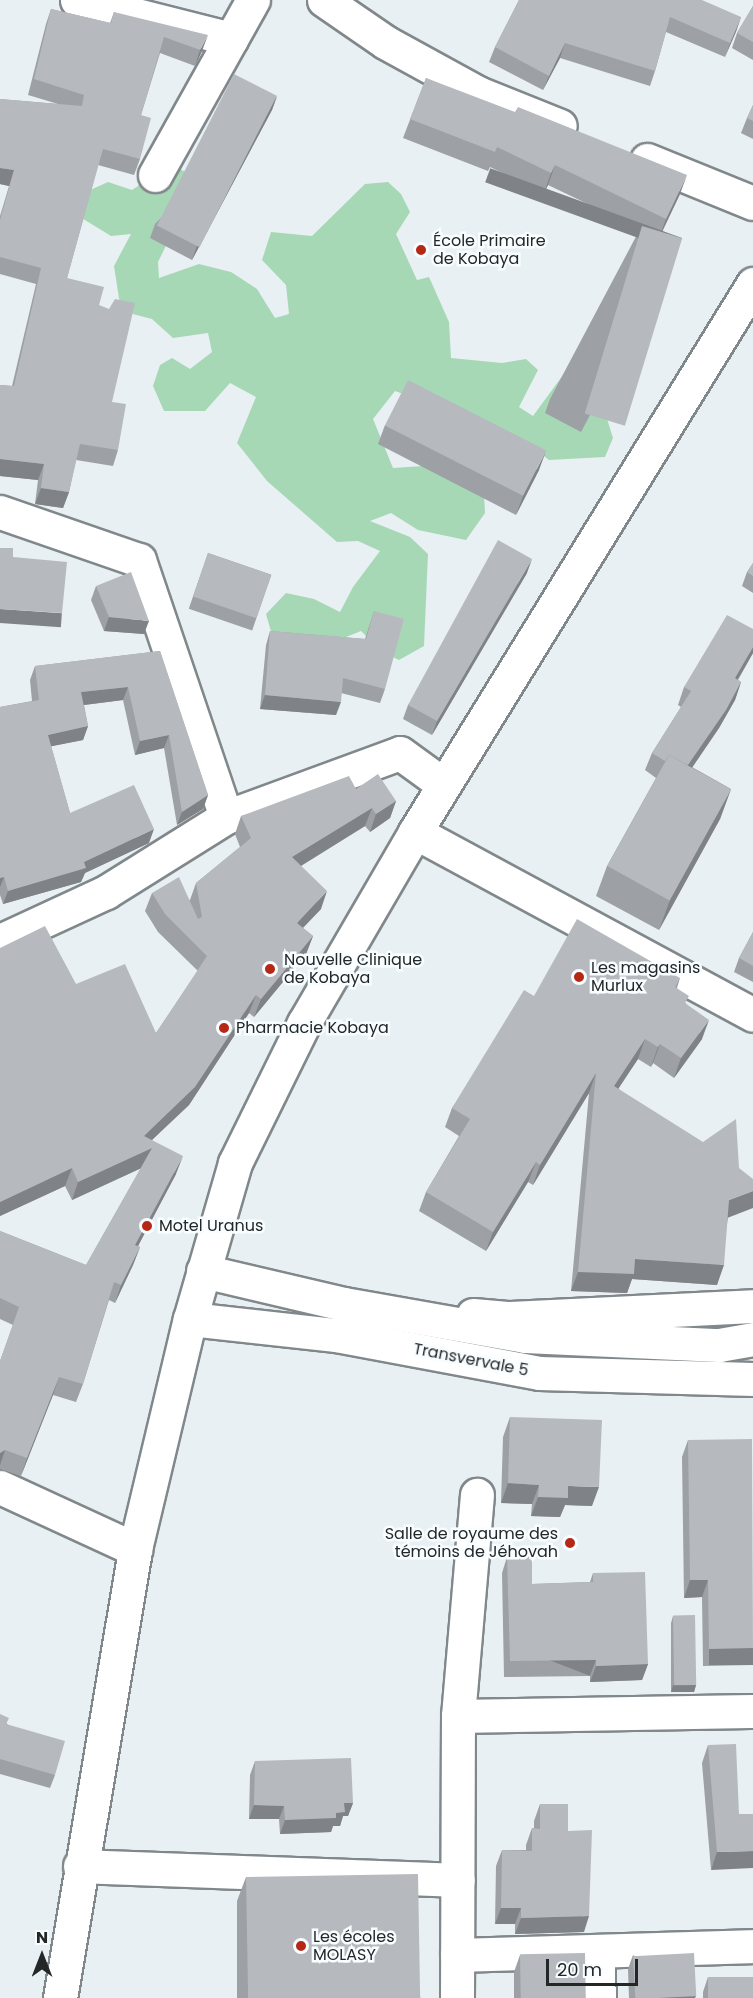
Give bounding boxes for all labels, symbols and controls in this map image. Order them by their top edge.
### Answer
place label: École Primaire de Kobaya [433,231,546,269]
marker: École Primaire de Kobaya [414,243,428,257]
place label: Nouvelle Clinique de Kobaya [284,950,422,988]
place label: Les magasins Murlux [591,958,700,996]
marker: Nouvelle Clinique de Kobaya [261,960,279,978]
marker: Les magasins Murlux [572,970,586,984]
place label: Pharmacie Kobaya [236,1018,389,1038]
marker: Pharmacie Kobaya [217,1021,231,1035]
place label: Motel Uranus [159,1216,263,1236]
marker: Motel Uranus [140,1219,154,1233]
street label: Transvervale 5 [412,1339,530,1381]
place label: Salle de royaume des témoins de Jéhovah [385,1524,558,1562]
marker: Salle de royaume des témoins de Jéhovah [563,1536,577,1550]
north arrow [12,1926,72,1986]
text: N [36,1926,48,1949]
place label: Les écoles MOLASY [313,1927,395,1965]
marker: Les écoles MOLASY [294,1939,308,1953]
scale bar [549,1947,640,1985]
text: 20 m [557,1957,602,1982]

